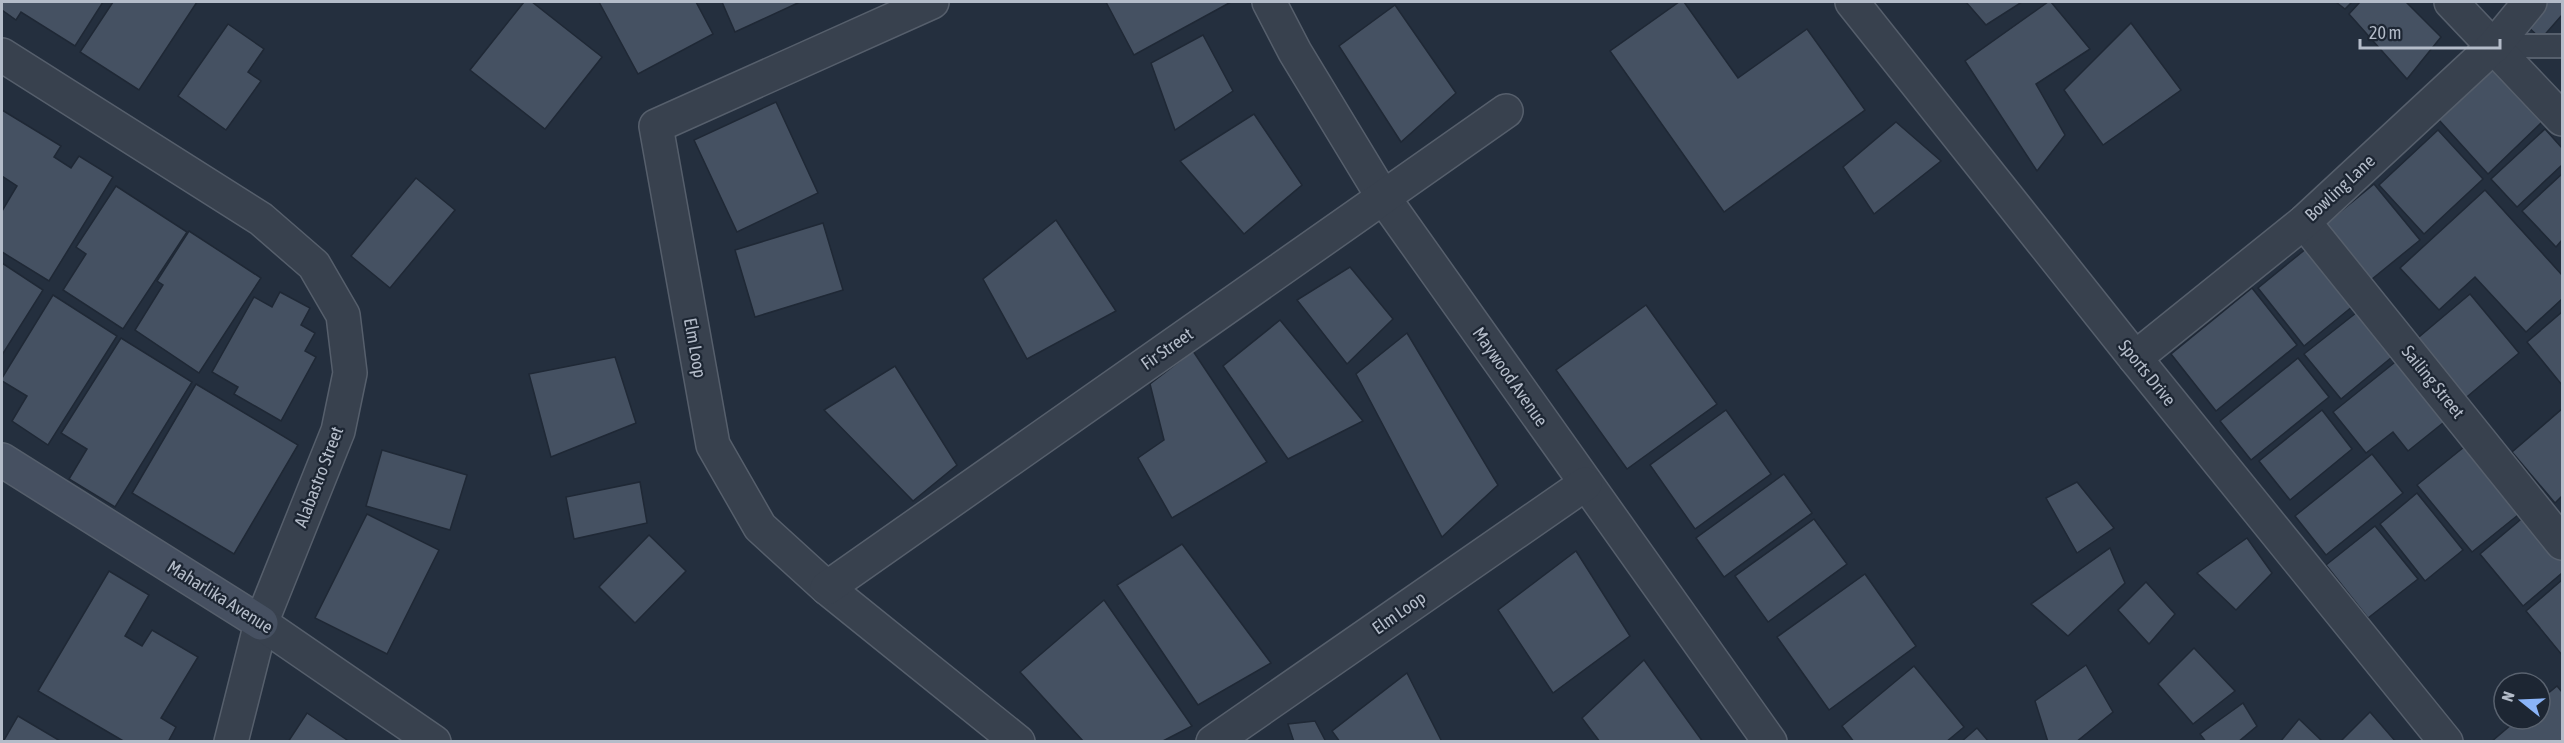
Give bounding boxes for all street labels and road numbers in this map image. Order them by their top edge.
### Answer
street label: Bowling Lane [2300,150,2379,225]
street label: Elm Loop [680,316,711,379]
street label: Fir Street [1137,323,1197,374]
street label: Maywood Avenue [1468,323,1552,430]
street label: Sports Drive [2114,336,2180,410]
street label: Sailing Street [2398,341,2469,422]
street label: Alabastro Street [290,424,347,530]
street label: Maharlika Avenue [164,556,277,637]
street label: Elm Loop [1368,587,1429,638]

